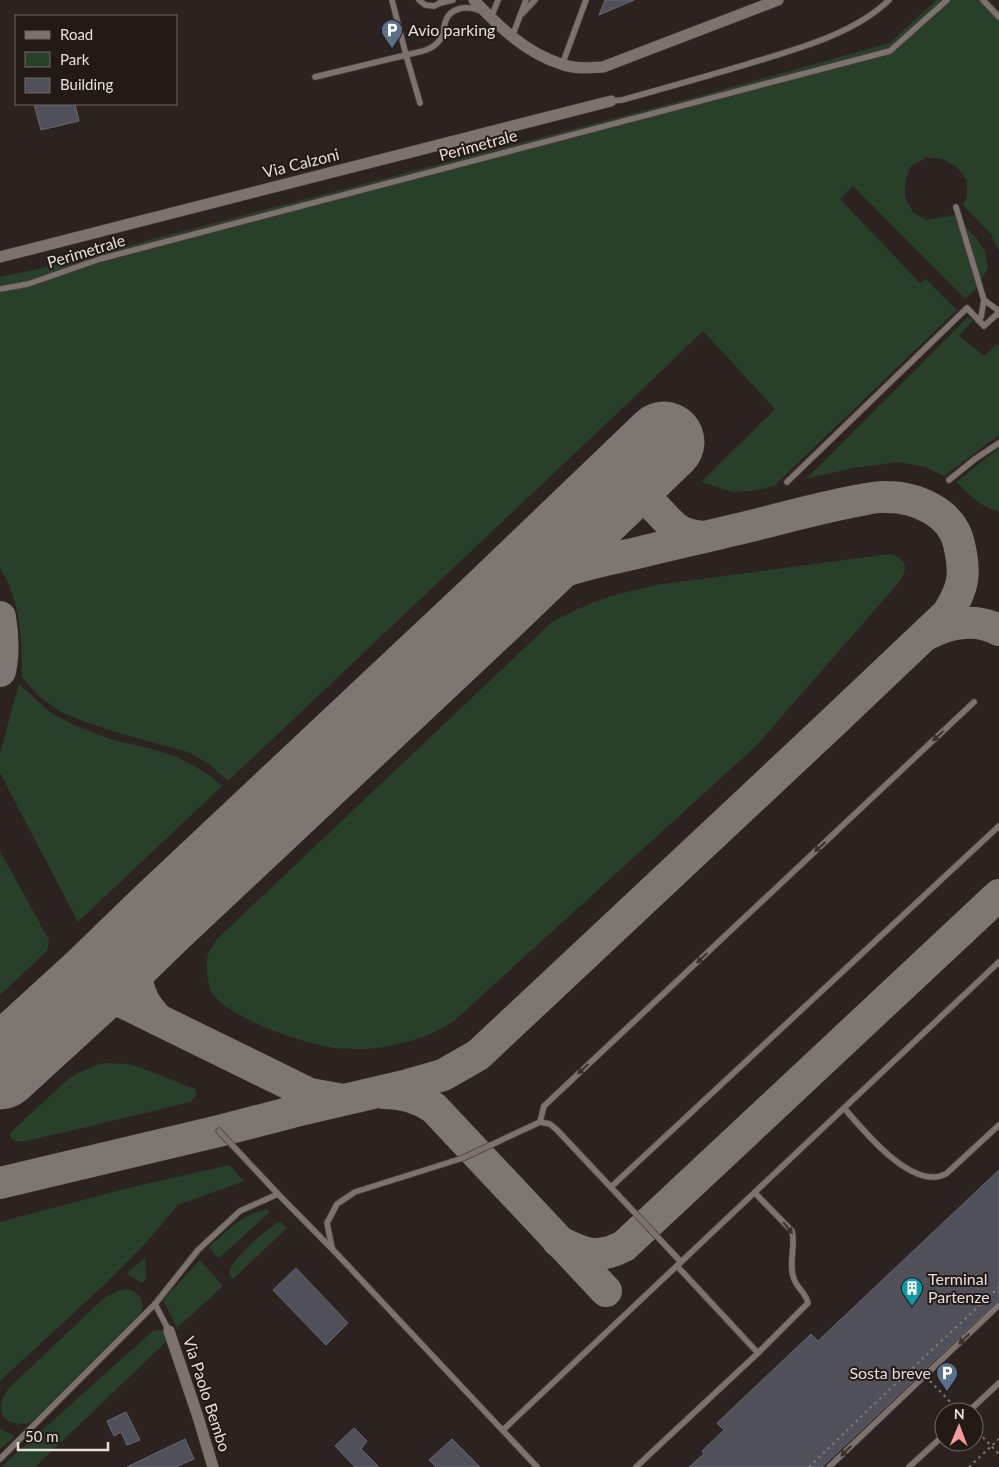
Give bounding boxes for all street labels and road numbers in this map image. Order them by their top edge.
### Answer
street label: Perimetrale [437,125,519,164]
street label: Via Calzoni [261,144,341,181]
street label: Perimetrale [45,230,127,271]
street label: Via Paolo Bembo [180,1334,235,1454]

